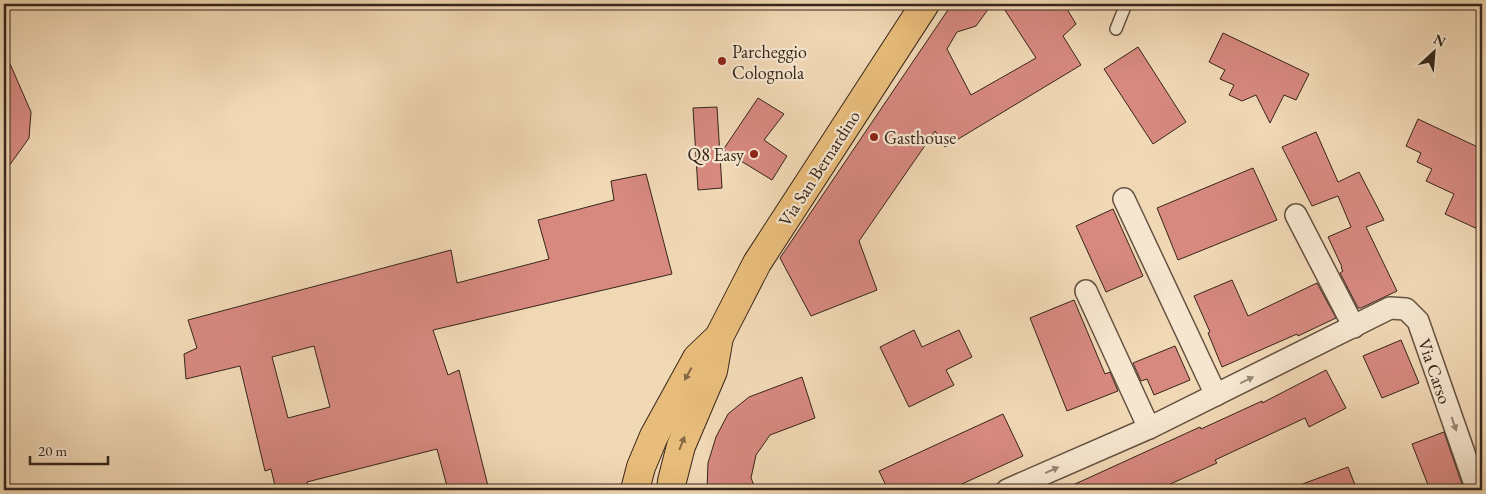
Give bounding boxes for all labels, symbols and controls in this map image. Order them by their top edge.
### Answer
north arrow [1408,28,1458,78]
text: N [1431,30,1449,51]
place label: Parcheggio Colognola [732,40,807,84]
marker: Parcheggio Colognola [716,55,728,67]
street label: Via San Bernardino [773,106,865,230]
place label: Gasthouse [884,126,956,149]
marker: Gasthouse [868,131,880,143]
place label: Q8 Easy [688,143,744,166]
marker: Q8 Easy [748,148,760,160]
street label: Via Carso [1413,335,1457,407]
one-way arrow [684,367,693,380]
one-way arrow [1240,375,1254,383]
one-way arrow [1450,417,1458,432]
scale bar [30,434,108,466]
one-way arrow [679,436,687,450]
text: 20 m [38,441,67,460]
one-way arrow [1045,466,1059,474]

